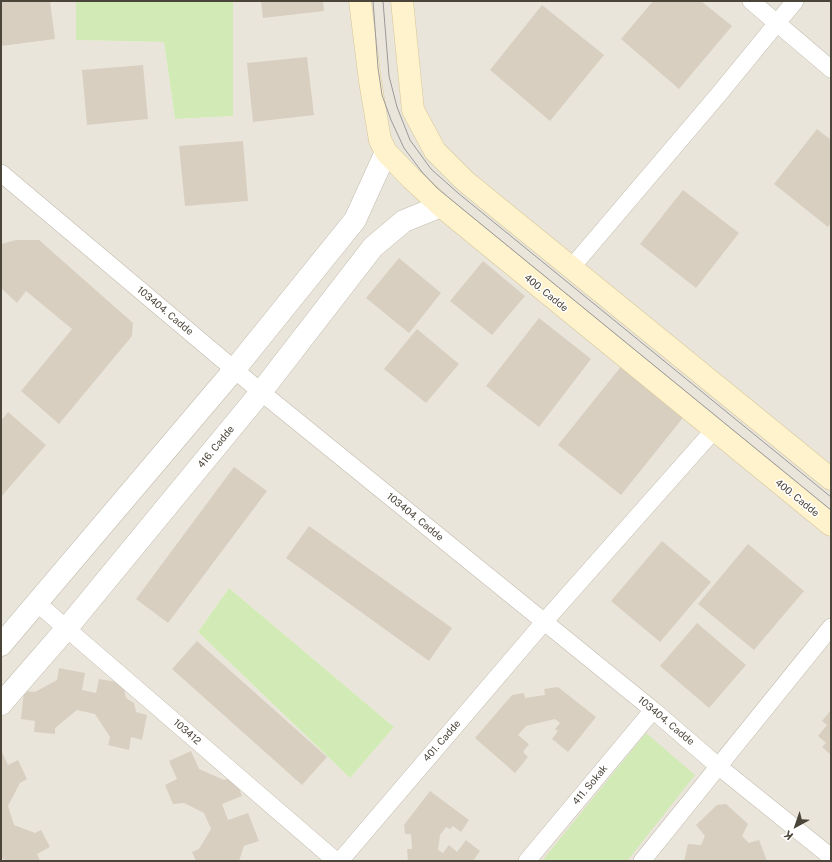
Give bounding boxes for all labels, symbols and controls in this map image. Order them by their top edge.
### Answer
street label: 400. Cadde [522,272,570,314]
street label: 103404. Cadde [134,284,196,338]
street label: 416. Cadde [195,423,237,471]
street label: 400. Cadde [773,477,821,519]
street label: 103404. Cadde [384,490,446,544]
street label: 103404. Cadde [635,694,697,748]
street label: 103412 [171,717,203,747]
street label: 401. Cadde [421,718,463,764]
street label: 411. Sokak [570,763,610,807]
north arrow [776,806,816,846]
text: K [781,828,795,842]

